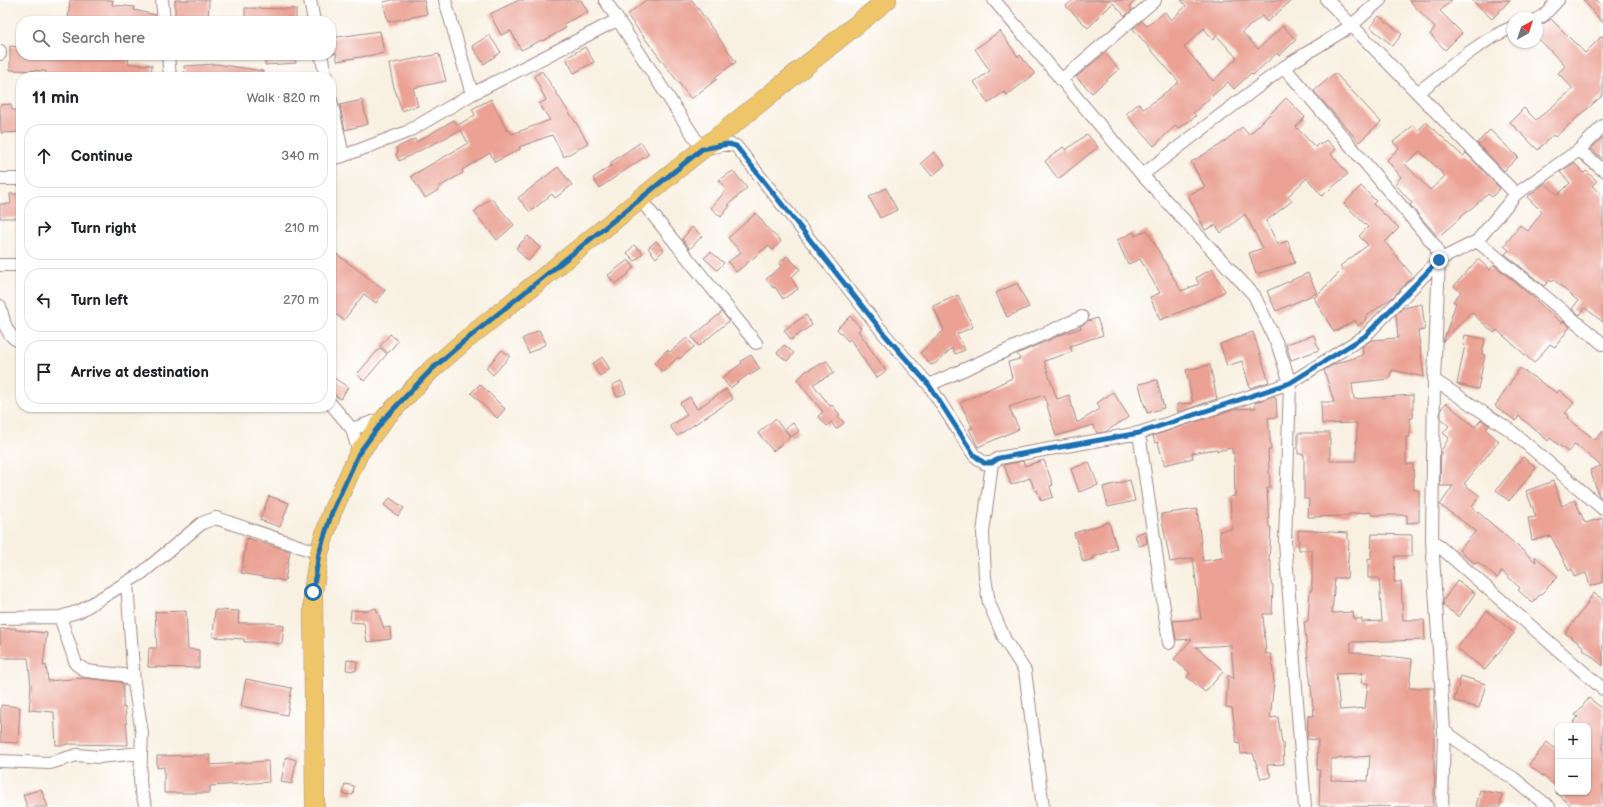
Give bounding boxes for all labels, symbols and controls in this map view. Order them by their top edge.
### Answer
north arrow [1507,12,1543,48]
search box [16,16,336,60]
icon: search [30,27,52,49]
text: Search here [62,29,145,48]
text: 11 min [32,88,79,108]
text: Walk · 820 m [247,90,320,106]
icon: ahead [33,145,55,167]
text: Continue [71,147,133,166]
text: 340 m [281,148,319,164]
icon: right [33,217,55,239]
text: Turn right [71,219,136,238]
text: 210 m [285,220,319,236]
route end [1430,251,1448,269]
icon: left [33,289,55,311]
text: Turn left [71,291,128,310]
text: 270 m [283,292,319,308]
icon: arrive [33,361,55,383]
text: Arrive at destination [71,363,209,382]
route start [304,583,322,601]
map controls [1555,723,1591,795]
button: + [1555,723,1591,759]
button: − [1555,759,1591,795]

